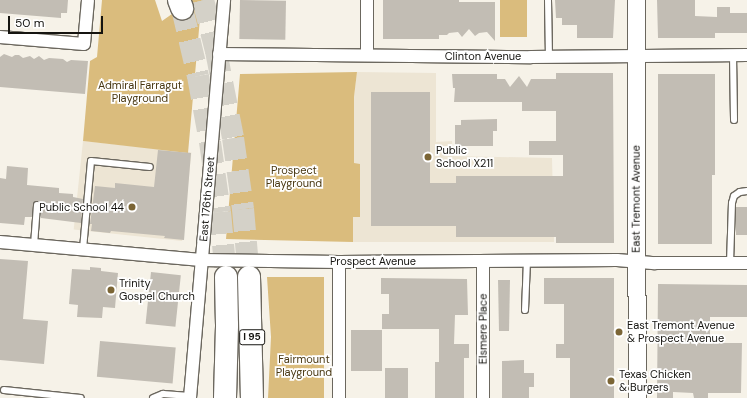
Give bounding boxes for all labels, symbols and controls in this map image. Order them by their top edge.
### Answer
scale bar [10,8,105,34]
text: 50 m [15,15,44,31]
street label: Clinton Avenue [445,49,521,63]
park label: Admiral Farragut Playground [98,79,182,105]
place label: Public School X211 [436,144,493,170]
street label: East Tremont Avenue [629,145,643,253]
marker: Public School X211 [423,152,433,162]
street label: East 176th Street [197,156,217,242]
park label: Prospect Playground [266,164,322,190]
place label: Public School 44 [39,200,124,214]
marker: Public School 44 [127,202,137,212]
street label: Prospect Avenue [330,254,416,268]
place label: Trinity Gospel Church [119,277,195,303]
marker: Trinity Gospel Church [106,285,116,295]
street label: Elsmere Place [476,294,490,364]
place label: East Tremont Avenue & Prospect Avenue [627,319,735,345]
marker: East Tremont Avenue & Prospect Avenue [614,327,624,337]
road number: I 95 [239,329,265,345]
park label: Fairmount Playground [276,353,332,379]
place label: Texas Chicken & Burgers [619,368,691,394]
marker: Texas Chicken & Burgers [606,376,616,386]

